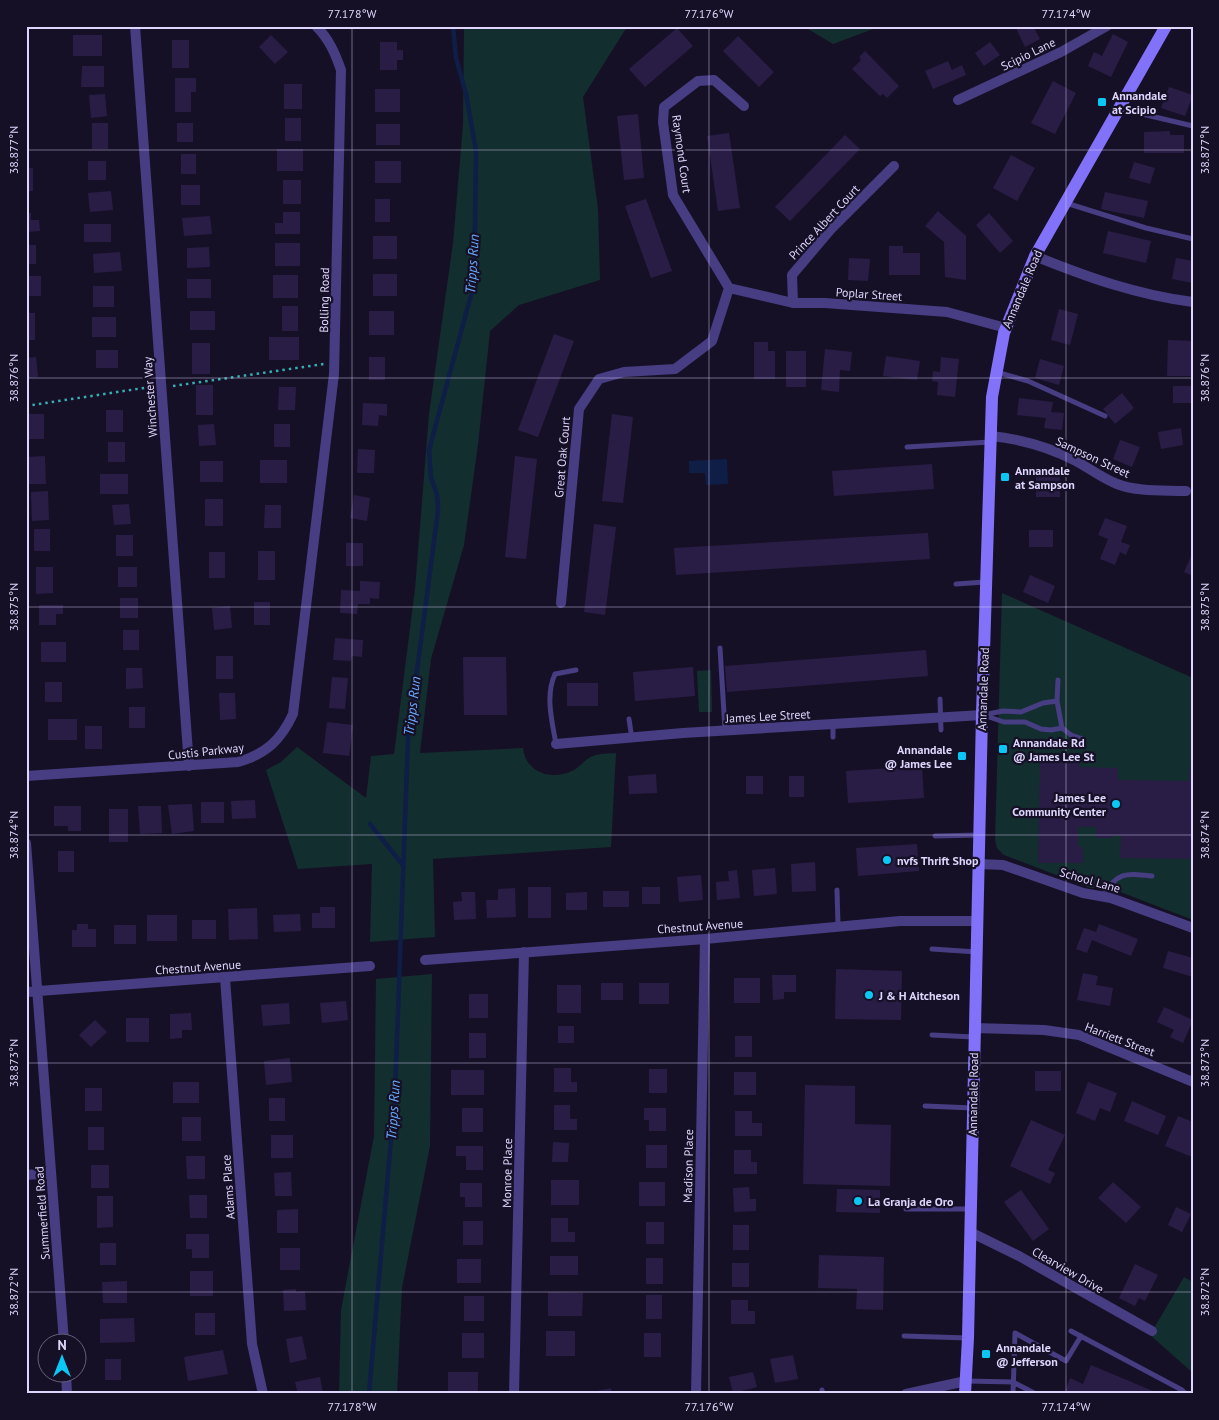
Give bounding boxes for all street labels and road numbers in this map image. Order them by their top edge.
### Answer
street label: Scipio Lane [998,34,1058,74]
street label: Raymond Court [669,114,695,194]
street label: Prince Albert Court [785,181,863,263]
street label: Annandale Road [999,248,1045,330]
street label: Bolling Road [316,267,332,333]
street label: Poplar Street [835,284,903,304]
street label: Winchester Way [140,356,160,438]
street label: Great Oak Court [551,416,573,498]
street label: Sampson Street [1053,433,1133,481]
street label: Annandale Road [974,647,992,731]
street label: James Lee Street [724,706,811,726]
street label: Custis Parkway [167,740,245,762]
street label: School Lane [1058,864,1122,896]
street label: Chestnut Avenue [657,916,743,936]
street label: Chestnut Avenue [155,957,241,977]
street label: Harriett Street [1083,1019,1157,1059]
street label: Annandale Road [965,1052,981,1136]
street label: Madison Place [680,1129,696,1203]
street label: Monroe Place [499,1138,515,1208]
street label: Adams Place [218,1154,238,1220]
street label: Summerfield Road [31,1166,53,1260]
street label: Clearview Drive [1030,1243,1106,1297]

